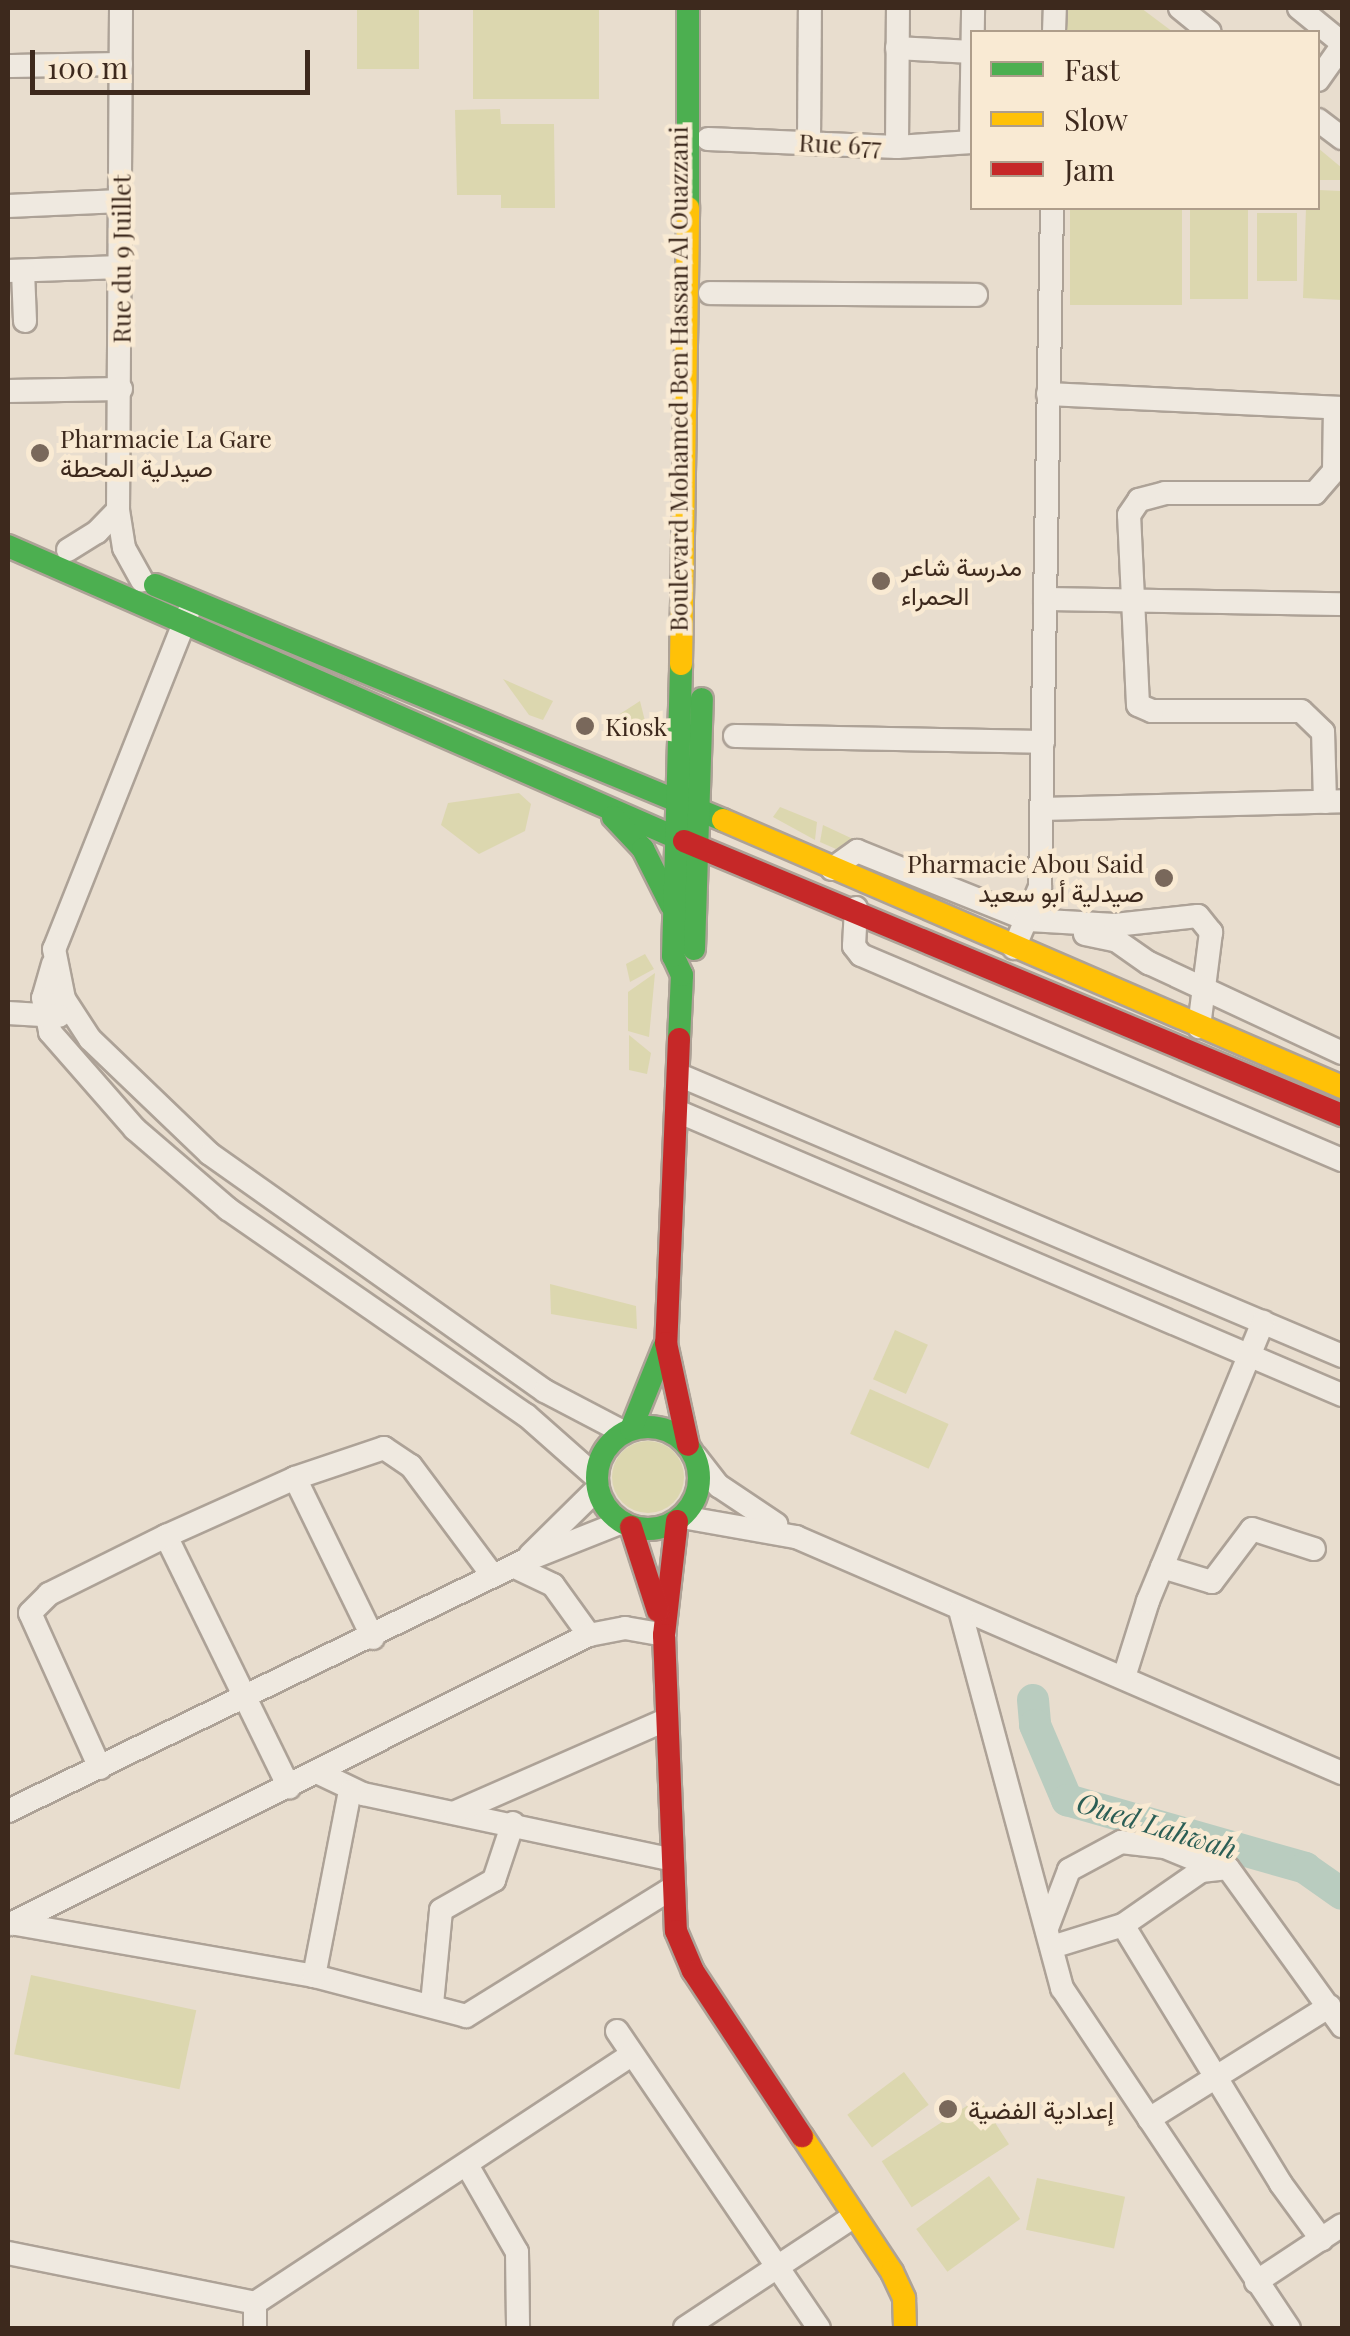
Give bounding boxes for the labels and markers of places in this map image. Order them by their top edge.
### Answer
place label: Pharmacie La Gare صيدلية المحطة [60,424,272,483]
marker: Pharmacie La Gare صيدلية المحطة [29,442,51,464]
place label: مدرسة شاعر الحمراء [901,552,1022,611]
marker: مدرسة شاعر الحمراء [870,570,892,592]
place label: Kiosk [605,711,667,741]
marker: Kiosk [574,715,596,737]
place label: Pharmacie Abou Said صيدلية أبو سعيد [906,849,1144,908]
marker: Pharmacie Abou Said صيدلية أبو سعيد [1153,867,1175,889]
place label: إعدادية الفضية [968,2094,1114,2124]
marker: إعدادية الفضية [937,2098,959,2120]

